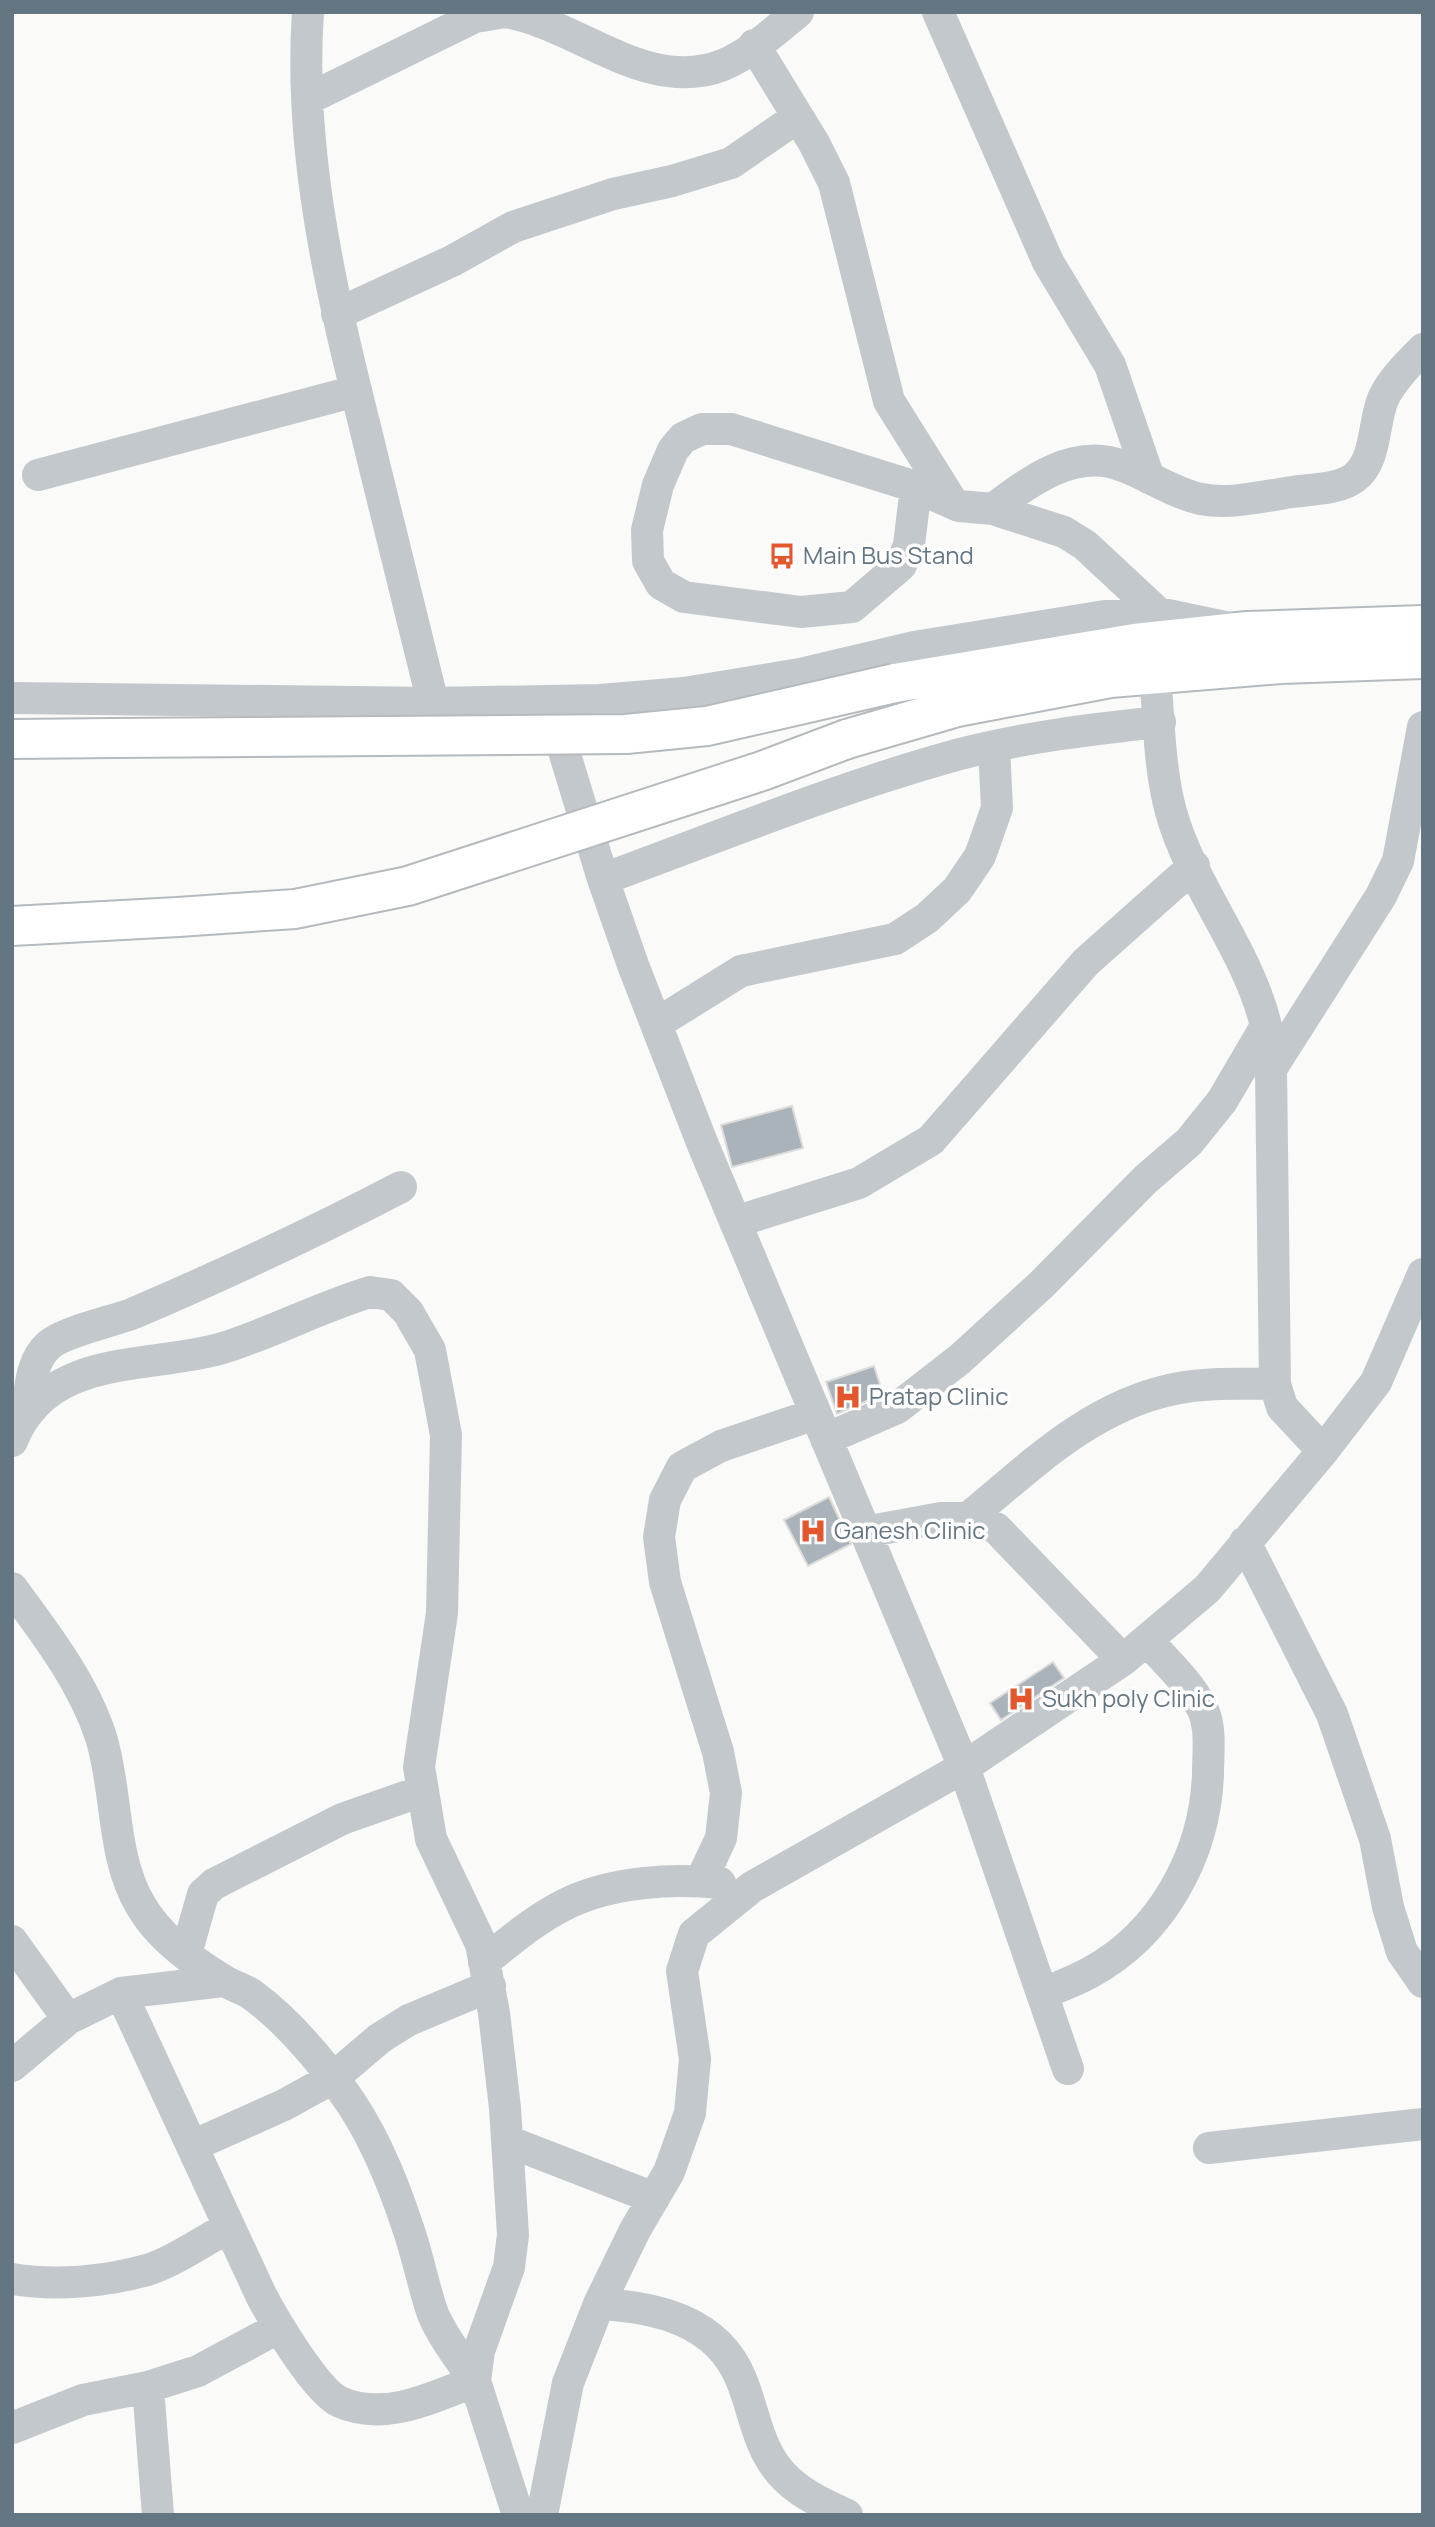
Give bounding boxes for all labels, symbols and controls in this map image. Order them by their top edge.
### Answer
place label: Main Bus Stand [803,538,974,571]
bus stop icon: Main Bus Stand [767,541,797,571]
place label: Pratap Clinic [869,1379,1008,1412]
hospital icon: Pratap Clinic [833,1382,863,1412]
place label: Ganesh Clinic [834,1513,986,1546]
hospital icon: Ganesh Clinic [798,1516,828,1546]
place label: Sukh poly Clinic [1042,1681,1215,1714]
hospital icon: Sukh poly Clinic [1006,1684,1036,1714]

